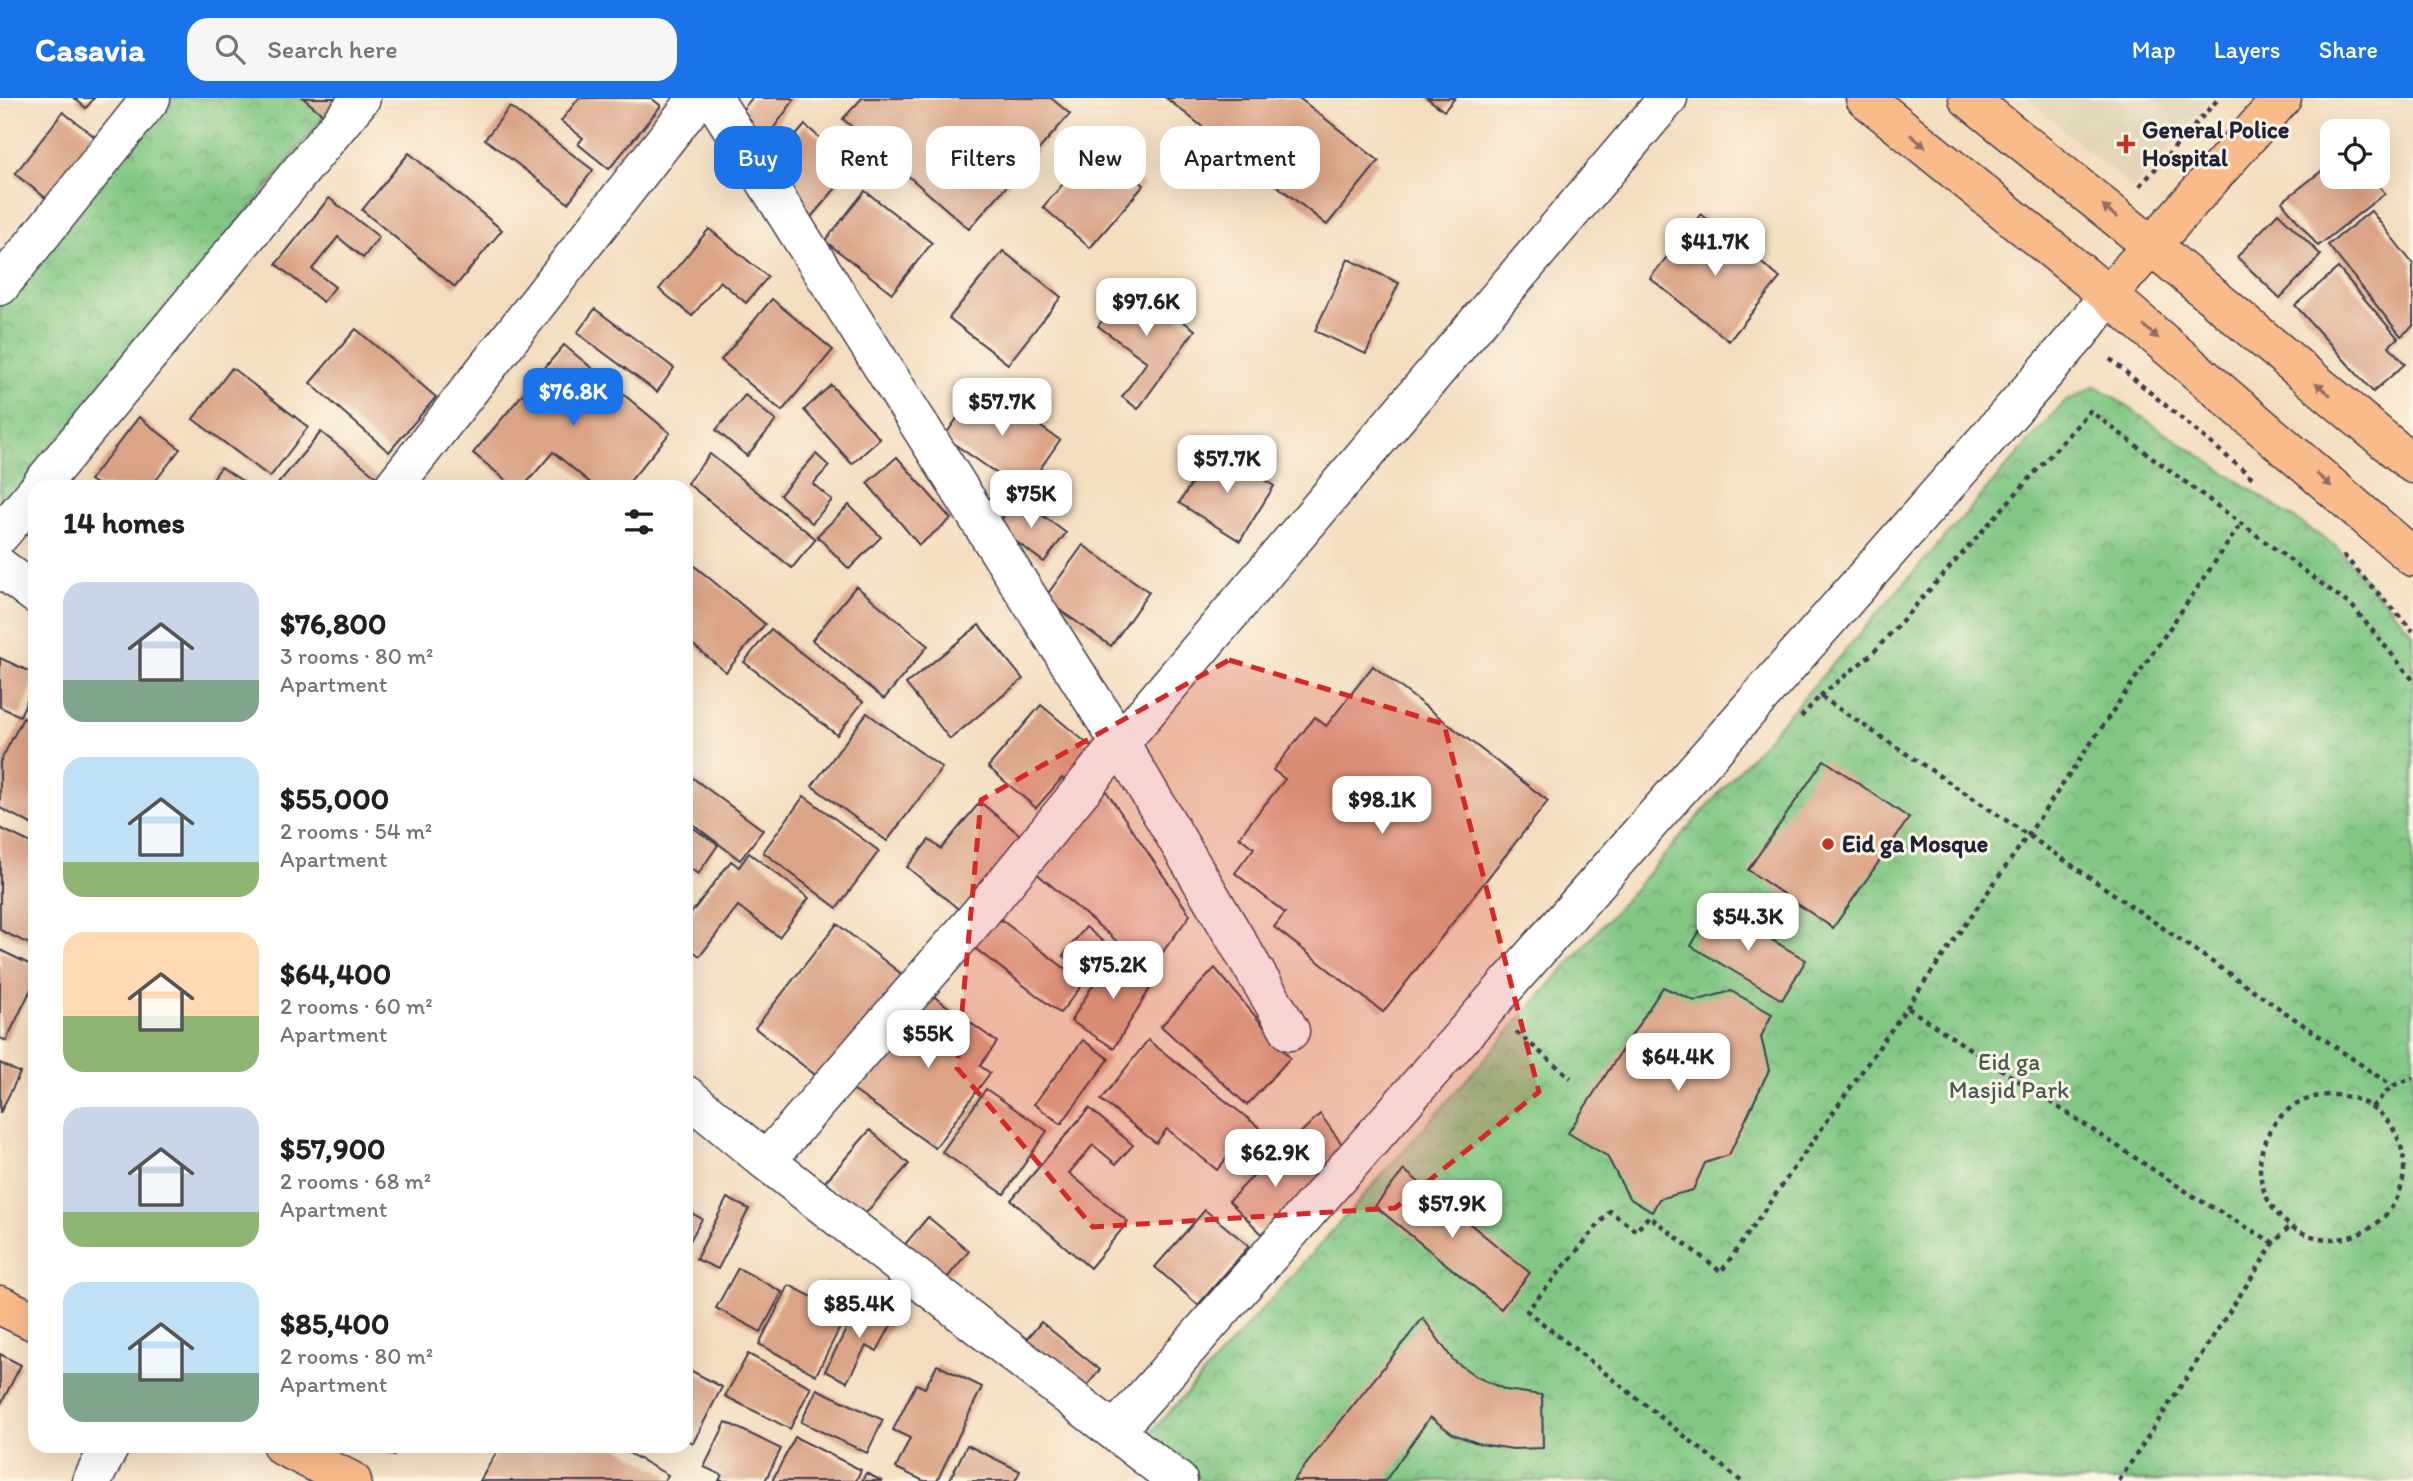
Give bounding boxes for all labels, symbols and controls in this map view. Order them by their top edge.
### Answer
search box [187,18,677,81]
text: Casavia [35,30,145,69]
icon: search [211,30,249,68]
text: Search here [267,33,398,65]
text: Map [2132,35,2176,64]
text: Layers [2214,35,2281,64]
text: Share [2319,35,2378,64]
place label: General Police Hospital [2142,115,2289,173]
map controls [2320,119,2390,189]
button: locate [2320,119,2390,189]
chip: Buy [714,126,802,189]
chip: Rent [816,126,912,189]
chip: Filters [926,126,1040,189]
chip: New [1054,126,1146,189]
chip: Apartment [1160,126,1320,189]
one-way arrow [1910,133,1927,148]
marker: General Police Hospital [2116,134,2136,154]
one-way arrow [2102,205,2119,220]
pin: $41.7K [1658,218,1772,278]
text: $41.7K [1681,227,1749,255]
pin: $97.6K [1089,278,1203,338]
text: $97.6K [1112,287,1180,315]
one-way arrow [2142,324,2160,340]
pin: $76.8K [516,368,630,428]
text: $76.8K [539,377,607,405]
pin: $57.7K [945,378,1059,438]
one-way arrow [2315,382,2332,397]
text: $57.7K [969,387,1035,415]
pin: $57.7K [1170,436,1284,495]
text: $57.7K [1194,444,1260,472]
pin: $75K [990,470,1072,530]
one-way arrow [2315,472,2332,487]
text: $75K [1006,479,1056,507]
icon: filters [620,503,658,541]
text: 14 homes [63,504,185,541]
text: $76,800 [280,605,386,642]
icon: home [119,610,203,694]
text: 3 rooms · 80 m² [280,642,434,670]
text: Apartment [280,670,387,698]
pin: $98.1K [1325,776,1439,836]
text: $55,000 [280,780,389,817]
icon: home [119,785,203,869]
text: $98.1K [1348,785,1416,813]
text: 2 rooms · 54 m² [280,817,432,845]
place label: Eid ga Mosque [1842,829,1988,859]
marker: Eid ga Mosque [1820,836,1836,852]
text: Apartment [280,845,387,873]
pin: $54.3K [1691,894,1805,953]
text: $54.3K [1713,902,1783,930]
pin: $75.2K [1056,942,1170,1001]
text: $75.2K [1079,950,1147,978]
text: $64,400 [280,955,391,992]
icon: home [119,960,203,1044]
text: 2 rooms · 60 m² [280,992,433,1020]
pin: $55K [887,1010,969,1070]
text: $55K [903,1019,953,1047]
text: Apartment [280,1020,387,1048]
pin: $64.4K [1621,1034,1735,1093]
text: $64.4K [1642,1042,1714,1070]
park label: Eid ga Masjid Park [1949,1047,2069,1104]
text: $57,900 [280,1130,386,1167]
pin: $62.9K [1218,1130,1332,1189]
icon: home [119,1135,203,1219]
text: $62.9K [1241,1138,1309,1166]
text: 2 rooms · 68 m² [280,1167,431,1195]
pin: $57.9K [1395,1180,1509,1240]
text: $57.9K [1418,1189,1486,1217]
text: Apartment [280,1195,387,1223]
pin: $85.4K [802,1280,916,1340]
text: $85.4K [824,1289,894,1317]
text: $85,400 [280,1305,390,1342]
icon: home [119,1310,203,1394]
text: 2 rooms · 80 m² [280,1342,433,1370]
text: Apartment [280,1370,387,1398]

